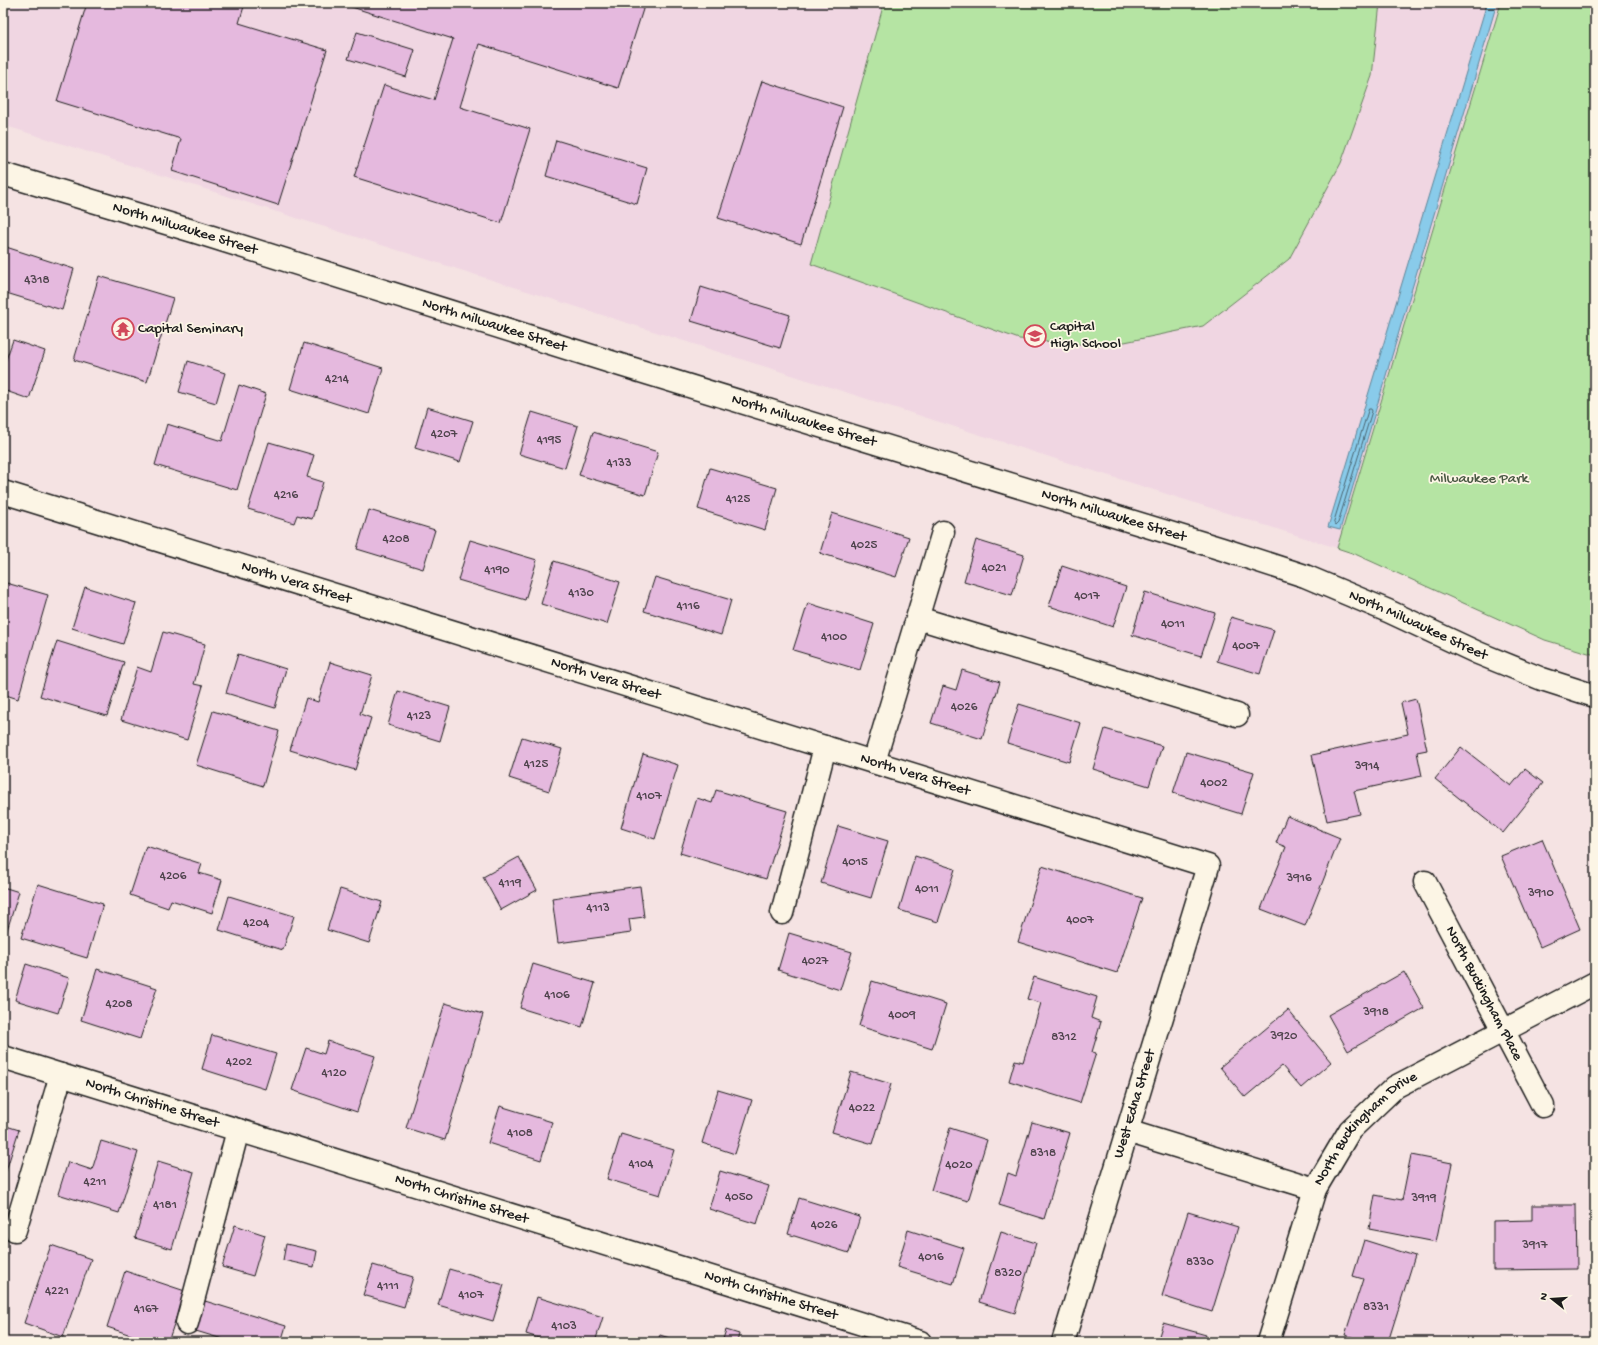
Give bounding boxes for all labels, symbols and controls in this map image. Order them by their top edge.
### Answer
street label: North Milwaukee Street [110,198,261,260]
house number: 4318 [24,273,50,288]
street label: North Milwaukee Street [420,294,570,357]
temple icon: Capital Seminary [110,316,136,342]
place label: Capital High School [1050,318,1121,353]
place label: Capital Seminary [138,320,244,338]
school or university icon: Capital High School [1022,323,1048,349]
house number: 4214 [325,372,349,387]
street label: North Milwaukee Street [729,390,880,452]
house number: 4207 [431,427,459,442]
house number: 4195 [537,433,562,448]
house number: 4133 [607,456,632,471]
park label: Milwaukee Park [1430,470,1529,488]
street label: North Milwaukee Street [1039,485,1190,547]
house number: 4216 [274,488,299,503]
house number: 4125 [726,492,750,507]
house number: 4208 [382,532,410,547]
house number: 4025 [851,538,878,553]
street label: North Vera Street [239,558,355,609]
house number: 4021 [981,561,1007,576]
house number: 4190 [484,563,510,578]
house number: 4130 [568,586,594,601]
street label: North Milwaukee Street [1346,586,1492,665]
house number: 4017 [1074,589,1101,604]
house number: 4116 [676,599,700,614]
house number: 4011 [1161,617,1185,632]
house number: 4100 [821,630,848,645]
house number: 4007 [1232,639,1261,654]
street label: North Vera Street [549,654,665,705]
house number: 4026 [951,700,978,715]
house number: 4123 [407,709,432,724]
street label: North Vera Street [858,750,974,801]
house number: 4125 [524,757,548,772]
house number: 3914 [1354,759,1379,774]
house number: 4002 [1200,776,1228,791]
house number: 4107 [636,789,663,804]
house number: 4015 [842,855,868,870]
house number: 4206 [160,869,187,884]
house number: 3916 [1285,871,1312,886]
house number: 4119 [498,876,522,891]
house number: 4011 [915,882,939,897]
house number: 3910 [1527,886,1555,901]
house number: 4113 [586,901,610,916]
house number: 4007 [1066,913,1095,928]
house number: 4204 [243,916,269,931]
street label: North Buckingham Place [1441,923,1527,1064]
house number: 4027 [802,954,830,969]
house number: 4106 [544,988,570,1003]
house number: 4208 [105,997,133,1012]
house number: 3918 [1362,1005,1389,1020]
house number: 4009 [888,1008,916,1023]
house number: 3920 [1269,1029,1298,1044]
house number: 8312 [1051,1030,1077,1045]
street label: West Edna Street [1110,1046,1161,1161]
house number: 4202 [226,1055,253,1070]
house number: 4120 [321,1066,347,1081]
street label: North Buckingham Drive [1310,1068,1421,1189]
street label: North Christine Street [83,1074,223,1133]
house number: 4022 [849,1101,876,1116]
house number: 4108 [507,1126,533,1141]
house number: 8318 [1030,1146,1056,1161]
house number: 4104 [629,1157,653,1172]
house number: 4020 [945,1158,973,1173]
street label: North Christine Street [392,1170,532,1229]
house number: 4211 [83,1175,107,1190]
house number: 4050 [725,1190,753,1205]
house number: 3919 [1410,1191,1437,1206]
house number: 4181 [153,1198,177,1213]
house number: 4026 [811,1218,838,1233]
house number: 3917 [1521,1238,1549,1253]
house number: 4016 [918,1250,944,1265]
house number: 8330 [1186,1255,1215,1270]
street label: North Christine Street [702,1266,842,1325]
house number: 8320 [994,1266,1022,1281]
house number: 4111 [377,1279,399,1294]
north arrow [1532,1279,1572,1319]
house number: 4221 [45,1284,69,1299]
house number: 4107 [458,1288,485,1303]
text: N [1538,1291,1551,1302]
house number: 8331 [1363,1300,1389,1315]
house number: 4167 [134,1302,160,1317]
house number: 4103 [551,1319,577,1334]

